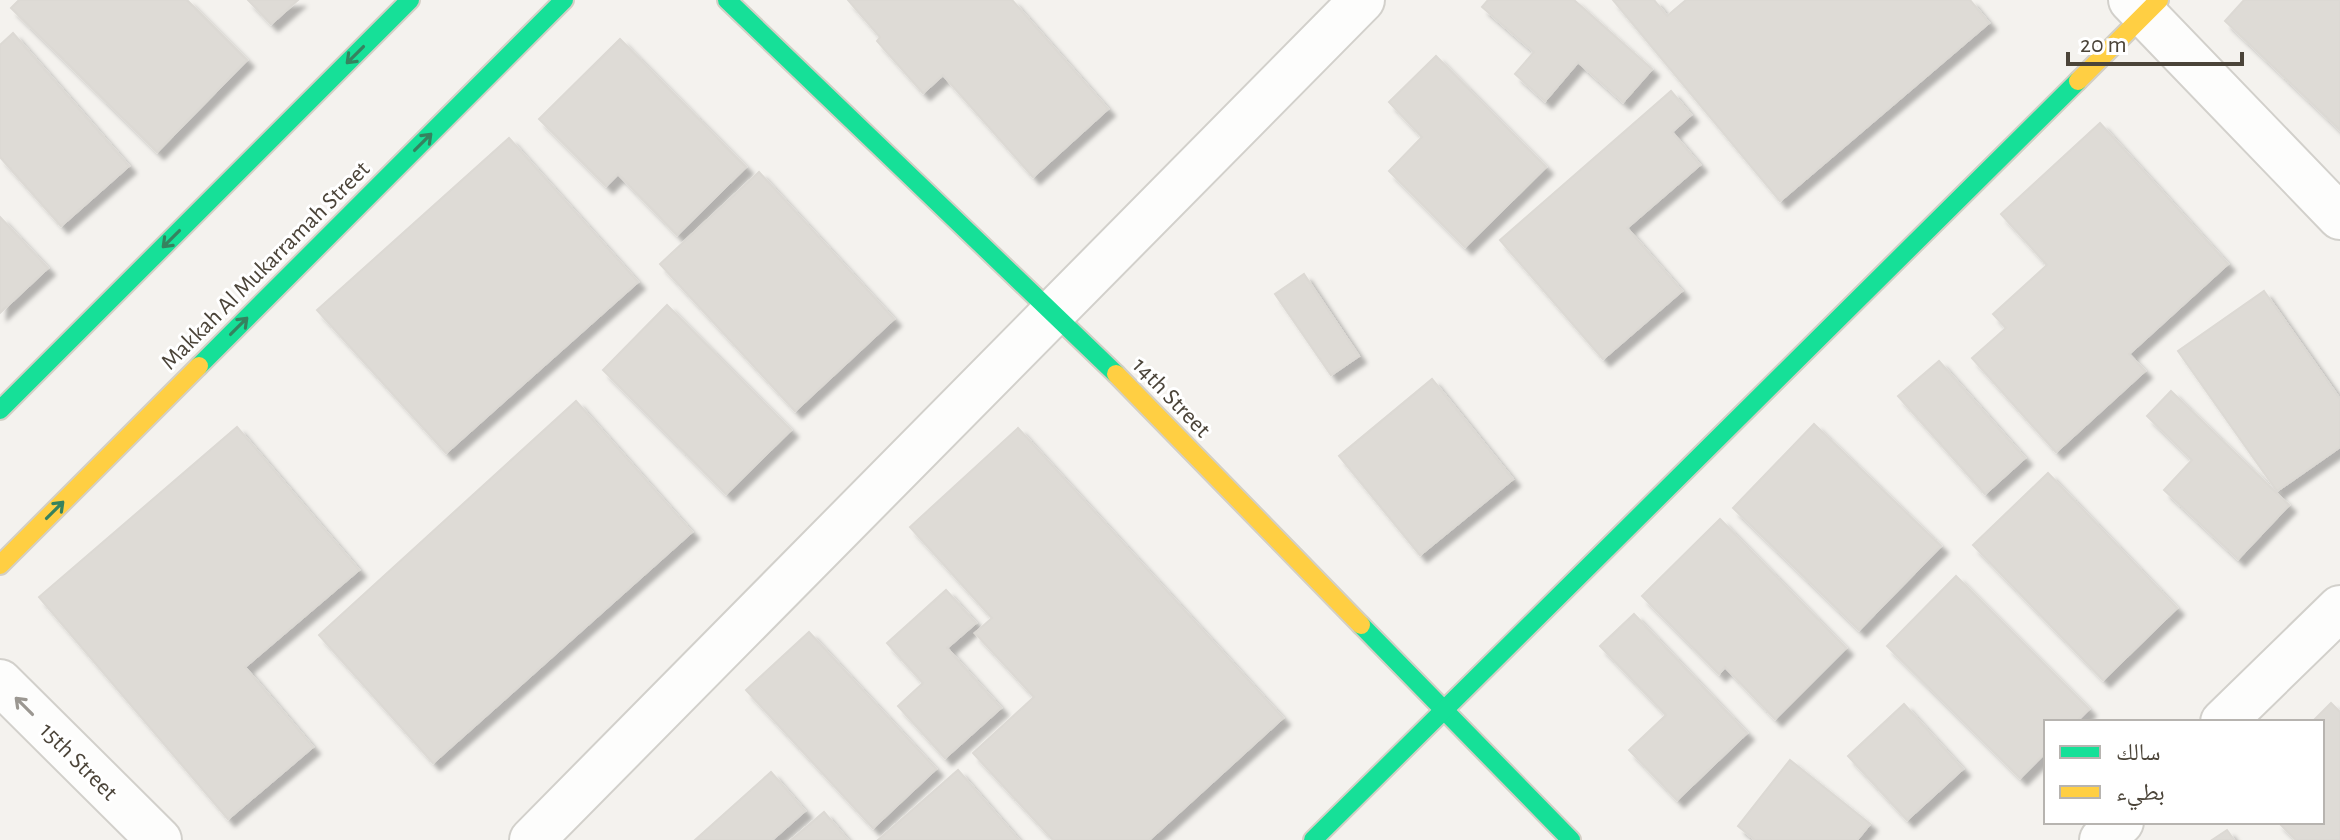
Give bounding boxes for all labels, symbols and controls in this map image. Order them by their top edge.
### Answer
scale bar [2068,16,2242,66]
text: 20 m [2080,33,2127,57]
one-way arrow [346,45,365,64]
one-way arrow [413,133,432,152]
street label: Makkah Al Mukarramah Street [157,157,375,375]
one-way arrow [162,229,181,248]
one-way arrow [229,317,248,336]
street label: 14th Street [1128,353,1215,442]
one-way arrow [45,501,64,520]
one-way arrow [15,697,34,716]
street label: 15th Street [35,718,122,805]
legend [2044,720,2324,824]
text: سالك [2116,741,2161,765]
text: بطيء [2116,781,2165,811]

